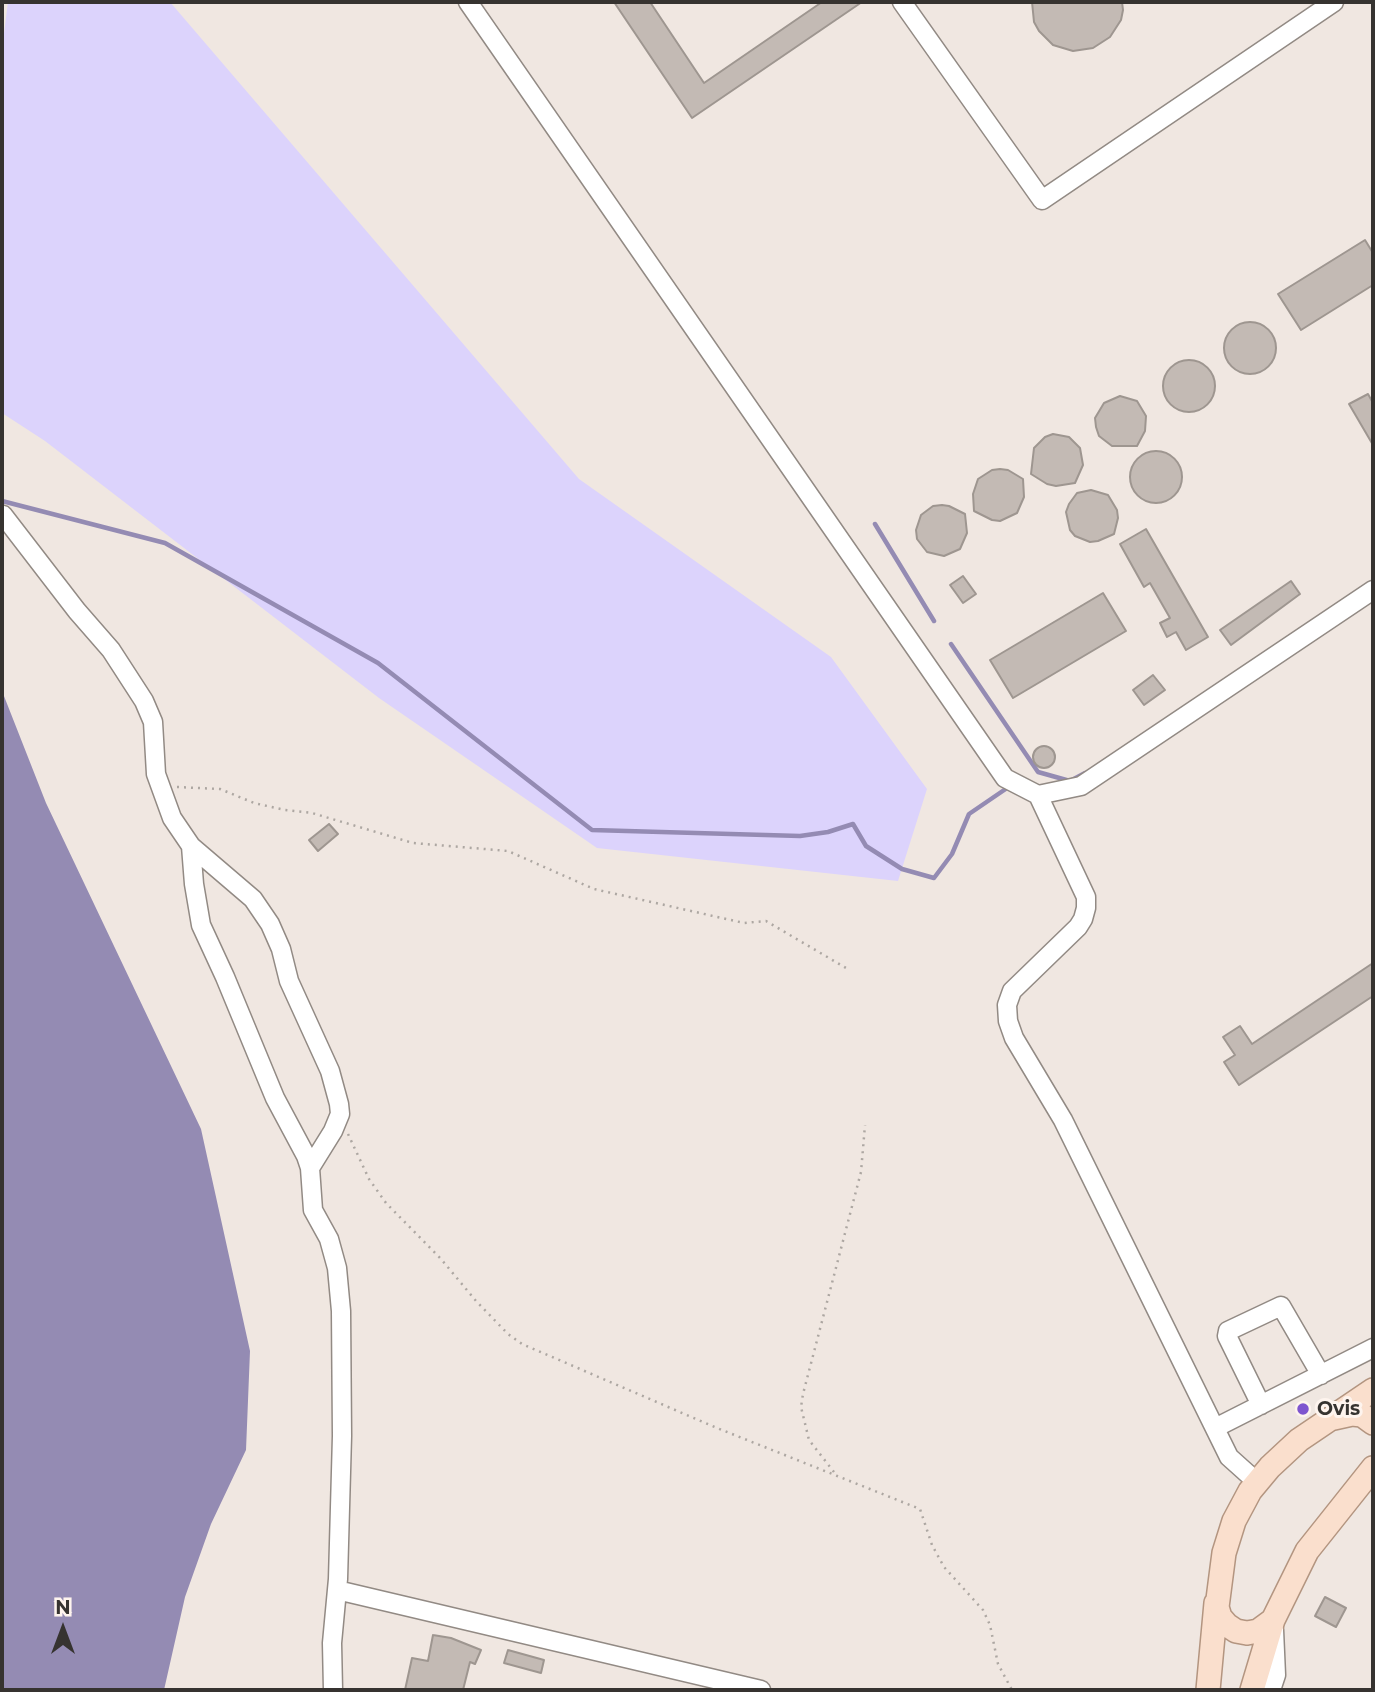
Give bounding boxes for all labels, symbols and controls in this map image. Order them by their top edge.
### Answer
place label: Ovis [1317,1398,1360,1420]
marker: Ovis [1295,1401,1311,1417]
north arrow [28,1594,98,1664]
text: N [55,1596,71,1619]

